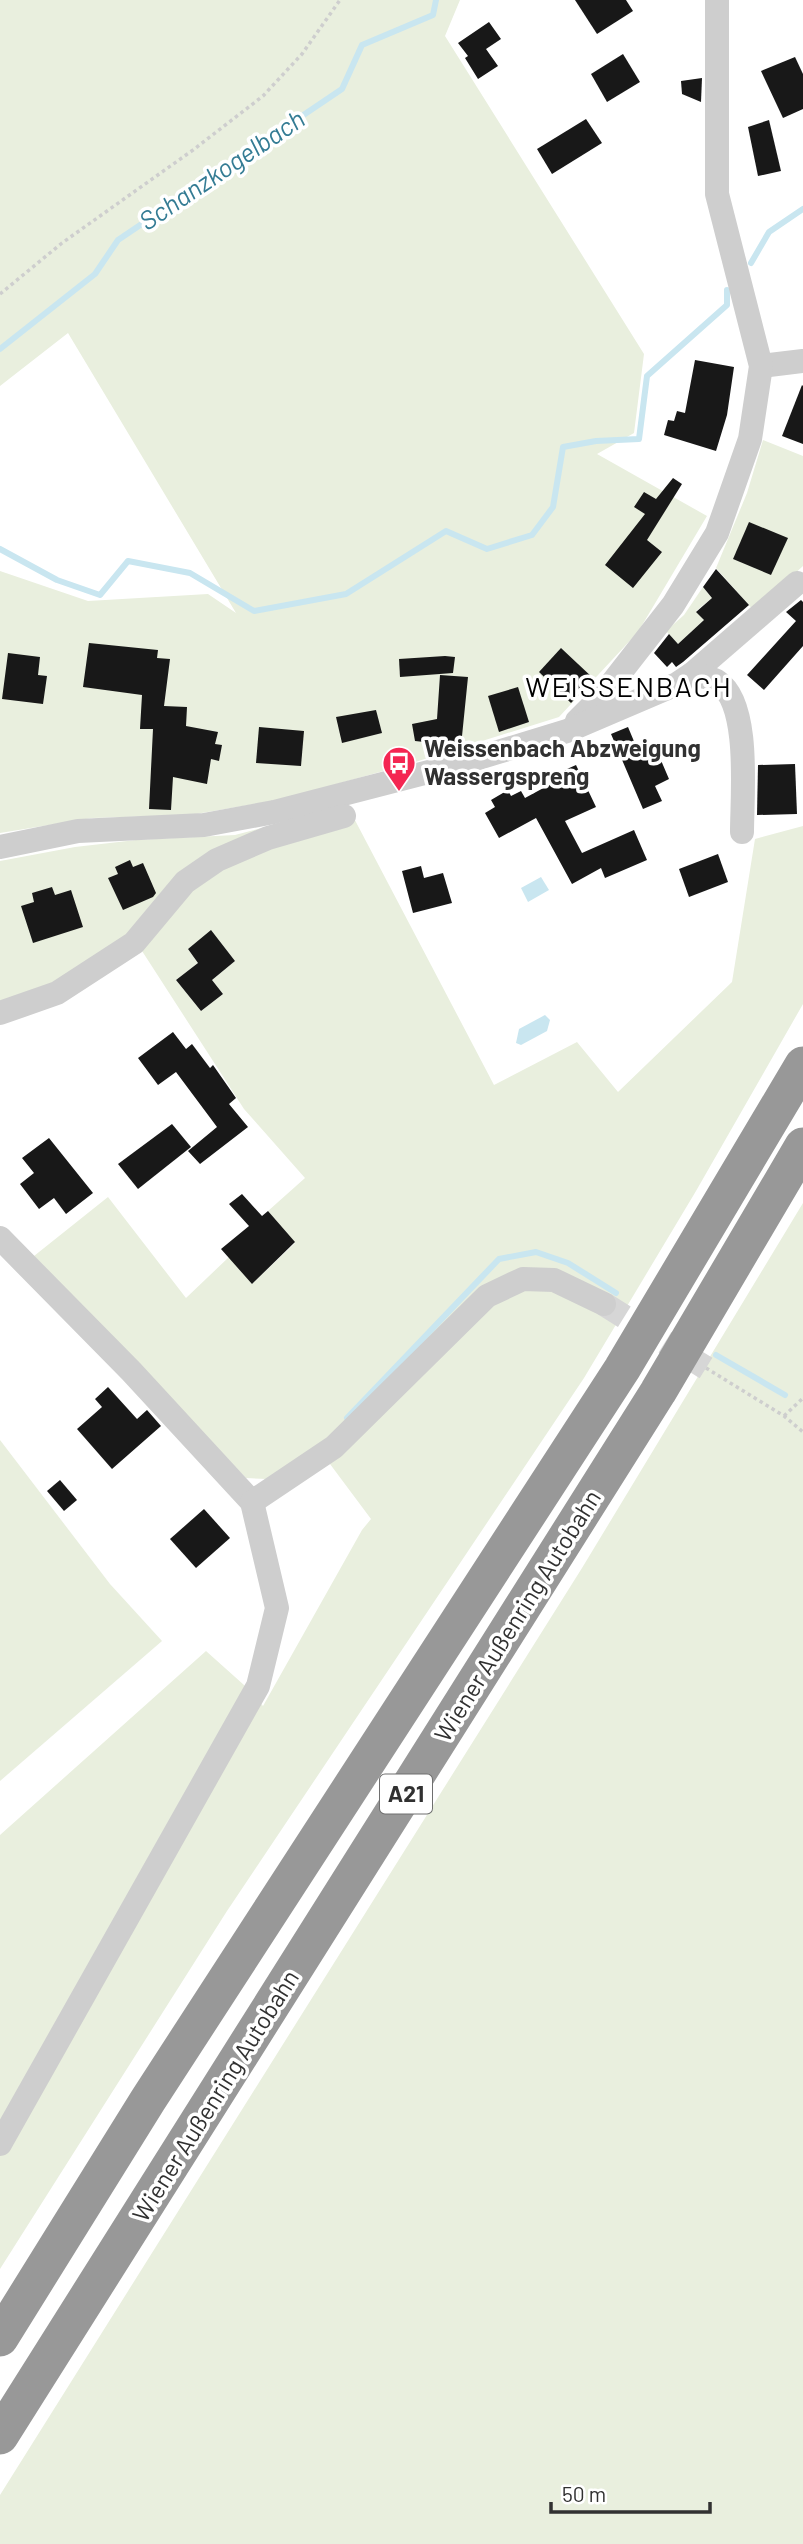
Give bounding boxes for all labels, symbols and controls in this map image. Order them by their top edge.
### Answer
water label: Schanzkogelbach [133,102,310,236]
district label: WEISSENBACH [525,669,733,703]
place label: Weissenbach Abzweigung Wassergspreng [424,733,701,790]
bus stop icon: Weissenbach Abzweigung Wassergspreng [380,744,418,793]
street label: Wiener Außenring Autobahn [427,1484,606,1746]
road number: A21 [380,1774,432,1814]
street label: Wiener Außenring Autobahn [125,1964,304,2226]
scale bar [551,2470,710,2514]
text: 50 m [562,2481,606,2506]

